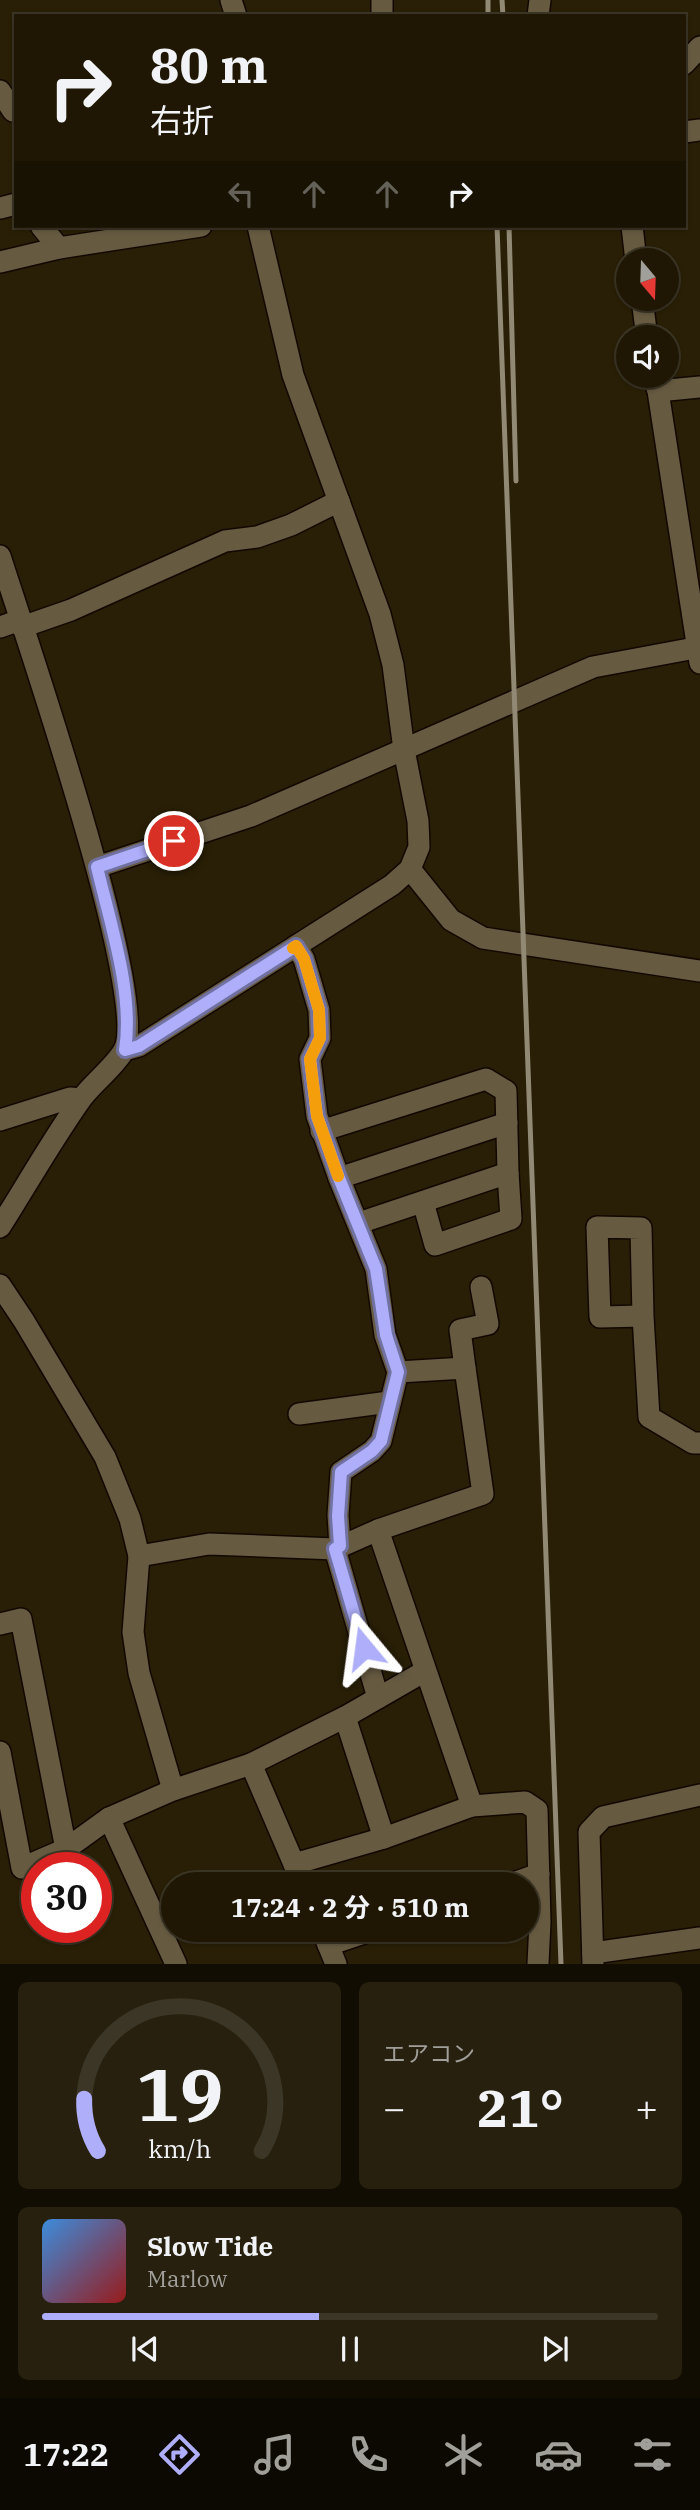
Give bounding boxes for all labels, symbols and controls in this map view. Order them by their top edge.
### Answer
text: 80 m [150,33,268,96]
icon: right [35,42,126,133]
text: 右折 [150,99,214,141]
icon: left [222,175,260,213]
icon: ahead [295,175,333,213]
icon: ahead [368,175,406,213]
icon: right [441,175,479,213]
north arrow [616,248,679,312]
map controls [616,248,679,388]
button: sound [616,325,679,388]
pin [144,811,204,871]
icon: arrive [155,822,193,860]
position arrow [327,1611,401,1685]
speed limit sign: 30 [21,1852,112,1943]
text: 17:24 · 2 分 · 510 m [231,1890,469,1924]
text: エアコン [383,2038,475,2068]
text: 19 [136,2047,223,2142]
text: 21° [477,2074,564,2141]
text: − [383,2083,406,2132]
text: + [635,2083,658,2132]
text: km/h [148,2132,211,2165]
text: Slow Tide [147,2229,273,2263]
text: Marlow [147,2263,227,2293]
icon: previous [126,2330,164,2368]
icon: pause [331,2330,369,2368]
icon: next [536,2330,574,2368]
icon: directions [155,2430,204,2479]
icon: music [250,2430,299,2479]
icon: phone [344,2430,393,2479]
icon: climate [439,2430,488,2479]
icon: car [534,2430,583,2479]
icon: filters [628,2430,677,2479]
text: 17:22 [23,2433,109,2475]

